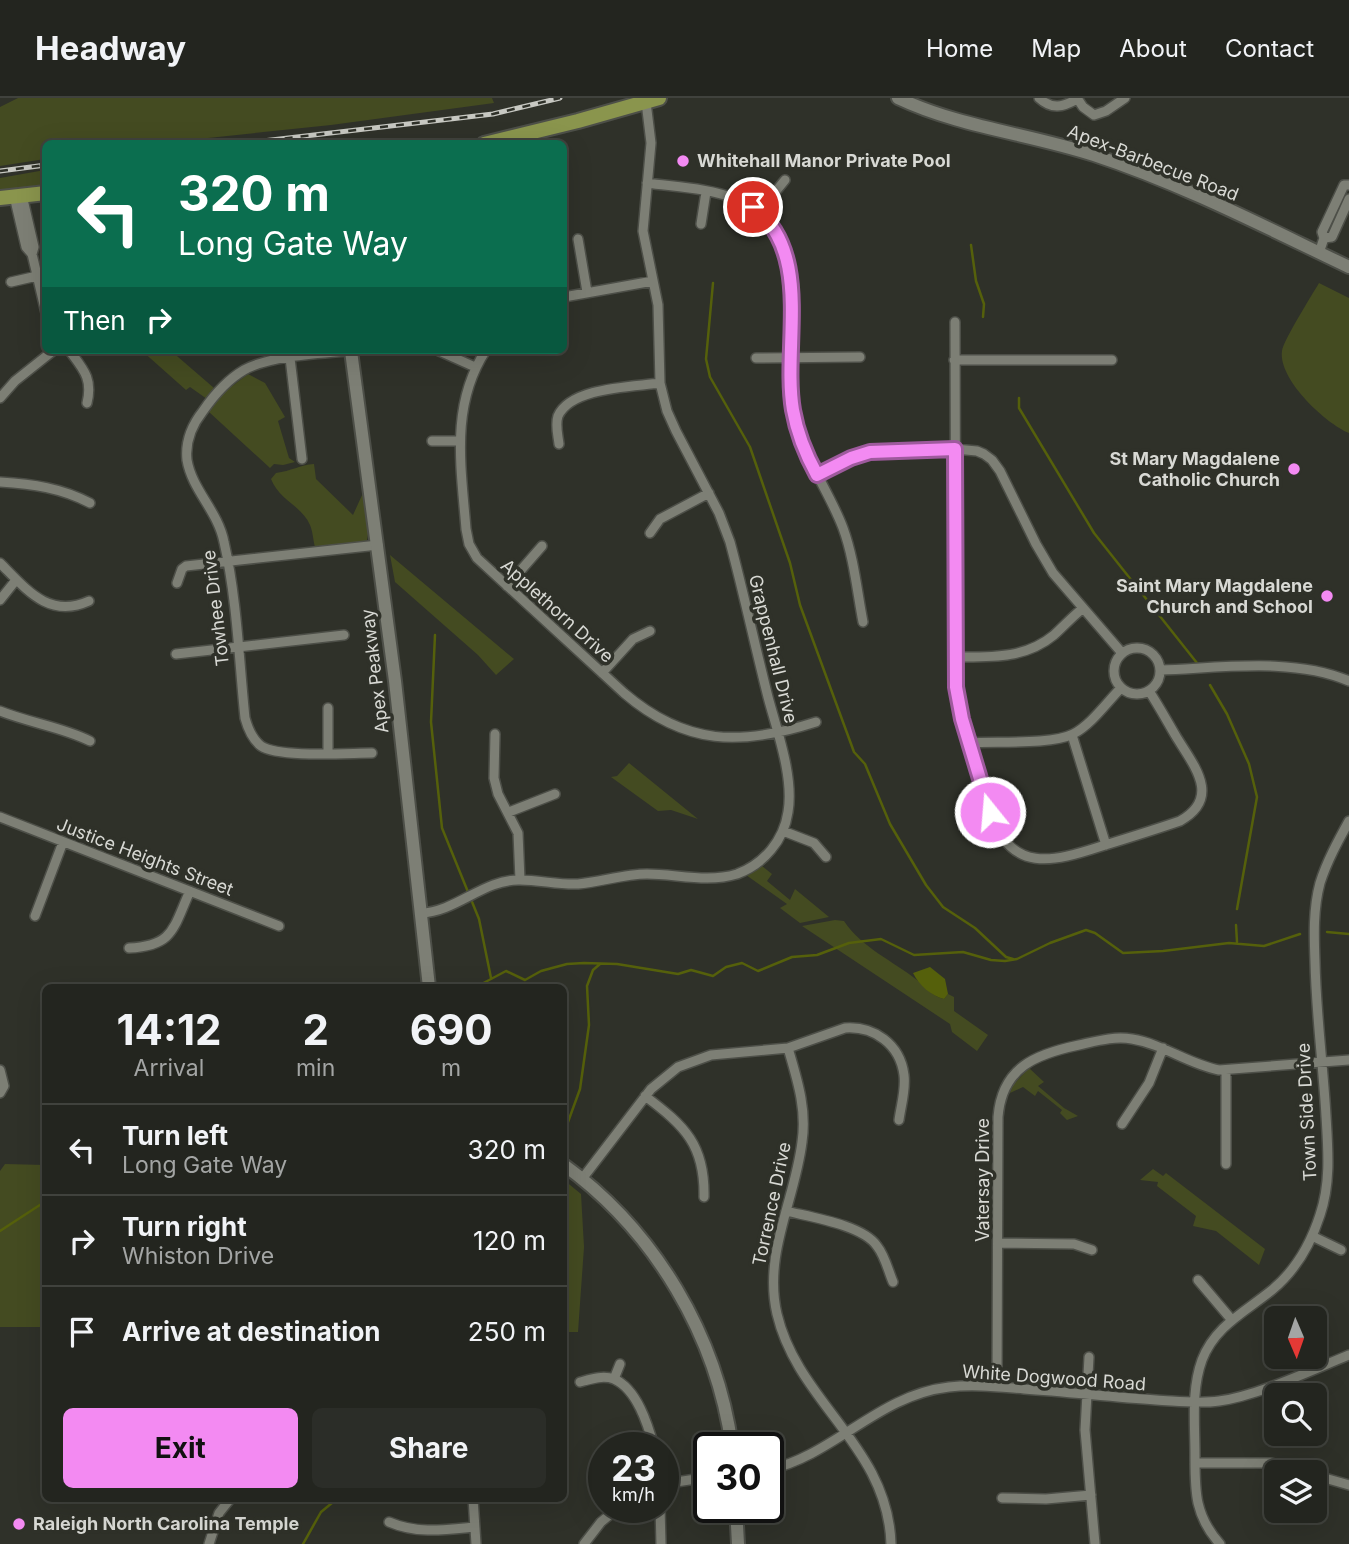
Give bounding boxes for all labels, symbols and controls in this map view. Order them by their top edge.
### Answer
text: Headway [35,28,186,68]
text: Home [926,34,993,63]
text: Map [1031,34,1081,63]
text: About [1119,34,1187,63]
text: Contact [1225,34,1314,63]
street label: Apex-Barbecue Road [1065,120,1242,205]
place label: Whitehall Manor Private Pool [697,150,951,171]
marker: Whitehall Manor Private Pool [675,153,691,169]
text: 320 m [178,164,330,223]
icon: left [63,168,154,259]
pin [723,177,783,237]
icon: arrive [734,188,772,226]
text: Long Gate Way [178,224,408,263]
icon: right [140,301,178,339]
text: Then [63,305,126,336]
place label: St Mary Magdalene Catholic Church [1110,448,1280,490]
marker: St Mary Magdalene Catholic Church [1286,461,1302,477]
street label: Towhee Drive [198,549,233,667]
street label: Applethorn Drive [497,555,618,667]
street label: Grappenhall Drive [745,572,802,725]
place label: Saint Mary Magdalene Church and School [1116,575,1313,617]
marker: Saint Mary Magdalene Church and School [1319,588,1335,604]
street label: Apex Peakway [356,608,393,734]
position arrow [953,775,1027,849]
street label: Justice Heights Street [54,813,237,900]
text: 14:12 [116,1004,222,1055]
text: 2 [302,1004,329,1055]
text: 690 [410,1004,493,1055]
street label: Town Side Drive [1292,1042,1321,1182]
text: Arrival [134,1054,204,1082]
text: min [296,1054,335,1082]
text: m [441,1054,461,1082]
street label: Vatersay Drive [972,1118,993,1242]
text: Turn left [122,1120,228,1151]
icon: left [63,1131,101,1169]
text: 320 m [468,1134,546,1165]
street label: Torrence Drive [748,1140,795,1268]
text: Long Gate Way [122,1151,287,1179]
text: Turn right [122,1211,247,1242]
icon: right [63,1222,101,1260]
text: 120 m [473,1225,546,1256]
text: Whiston Drive [122,1242,274,1270]
north arrow [1264,1306,1326,1368]
map controls [1264,1306,1327,1523]
icon: arrive [63,1313,101,1351]
text: Arrive at destination [122,1316,381,1347]
text: 250 m [468,1316,546,1347]
street label: White Dogwood Road [961,1361,1147,1394]
button: search [1264,1383,1327,1446]
button: Exit [63,1408,298,1488]
button: Share [312,1408,546,1488]
speed limit sign: 30 [693,1432,784,1523]
text: 23 [611,1447,656,1489]
button: layers [1264,1460,1327,1523]
text: km/h [612,1484,655,1505]
place label: Raleigh North Carolina Temple [33,1513,299,1534]
marker: Raleigh North Carolina Temple [11,1516,27,1532]

